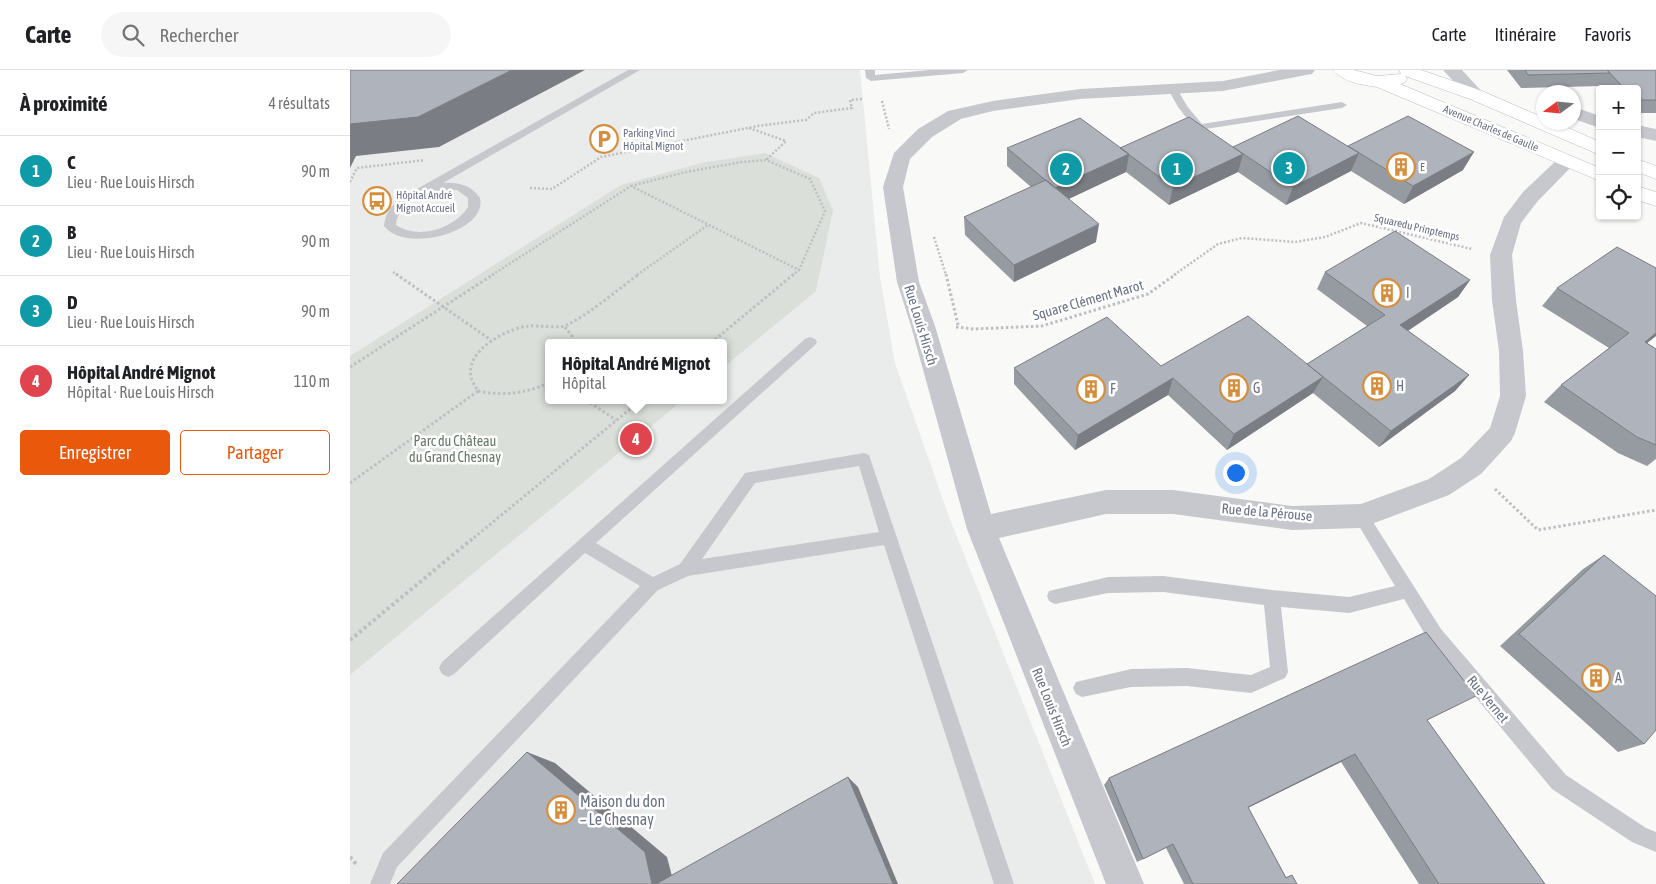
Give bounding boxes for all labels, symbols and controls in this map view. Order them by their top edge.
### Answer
search box [101,12,451,57]
text: Carte [25,21,71,48]
icon: search [119,21,147,49]
text: Rechercher [159,24,238,46]
text: Carte [1432,24,1466,45]
text: Itinéraire [1494,24,1556,45]
text: Favoris [1584,24,1631,45]
north arrow [1536,85,1581,130]
map controls [1596,85,1641,220]
button: + [1596,85,1641,130]
text: À proximité [20,91,108,115]
text: 4 résultats [268,94,330,112]
street label: Avenue Charles de Gaulle [1441,102,1541,154]
parking icon: Parking Vinci Hôpital Mignot [589,124,619,154]
place label: Parking Vinci Hôpital Mignot [623,127,683,152]
button: − [1596,130,1641,175]
pin: 3 [1273,149,1305,187]
pin: 2 [1050,150,1082,188]
pin: 1 [1161,150,1193,188]
text: C [67,151,76,173]
building icon: E [1386,152,1416,182]
place label: E [1420,161,1425,173]
text: 1 [32,162,40,180]
text: 90 m [301,162,330,180]
text: Lieu · Rue Louis Hirsch [67,173,195,191]
button: locate [1596,175,1641,220]
bus stop icon: Hôpital André Mignot Accueil [362,186,392,216]
place label: Hôpital André Mignot Accueil [396,189,455,214]
street label: Squaredu Prinptemps [1373,211,1461,243]
text: B [67,221,76,243]
text: 2 [32,232,40,250]
text: 90 m [301,232,330,250]
text: Lieu · Rue Louis Hirsch [67,243,195,261]
street label: Square Clément Marot [1031,277,1145,323]
building icon: I [1372,278,1402,308]
street label: Rue Louis Hirsch [901,283,941,367]
place label: I [1406,285,1410,301]
text: D [67,291,78,313]
text: 3 [32,302,40,320]
text: 90 m [301,302,330,320]
text: Lieu · Rue Louis Hirsch [67,313,195,331]
popup [545,339,727,404]
text: Hôpital André Mignot [562,352,710,374]
text: Hôpital André Mignot [67,361,216,383]
building icon: H [1362,371,1392,401]
text: 4 [32,372,40,390]
text: 110 m [294,372,330,390]
building icon: G [1219,373,1249,403]
text: Hôpital [562,374,606,392]
building icon: F [1076,374,1106,404]
place label: H [1396,378,1404,394]
place label: G [1253,380,1260,396]
place label: F [1110,381,1116,397]
text: Hôpital · Rue Louis Hirsch [67,383,214,401]
pin: 4 [620,420,652,458]
button: Enregistrer [20,430,170,475]
button: Partager [180,430,330,475]
park label: Parc du Château du Grand Chesnay [409,433,501,465]
your location [1223,460,1249,486]
street label: Rue de la Pérouse [1221,500,1313,524]
building icon: A [1581,663,1611,693]
street label: Rue Louis Hirsch [1029,665,1075,749]
place label: A [1615,670,1622,686]
street label: Rue Vernet [1464,672,1512,726]
place label: Maison du don – Le Chesnay [580,792,665,829]
building icon: Maison du don – Le Chesnay [546,795,576,825]

